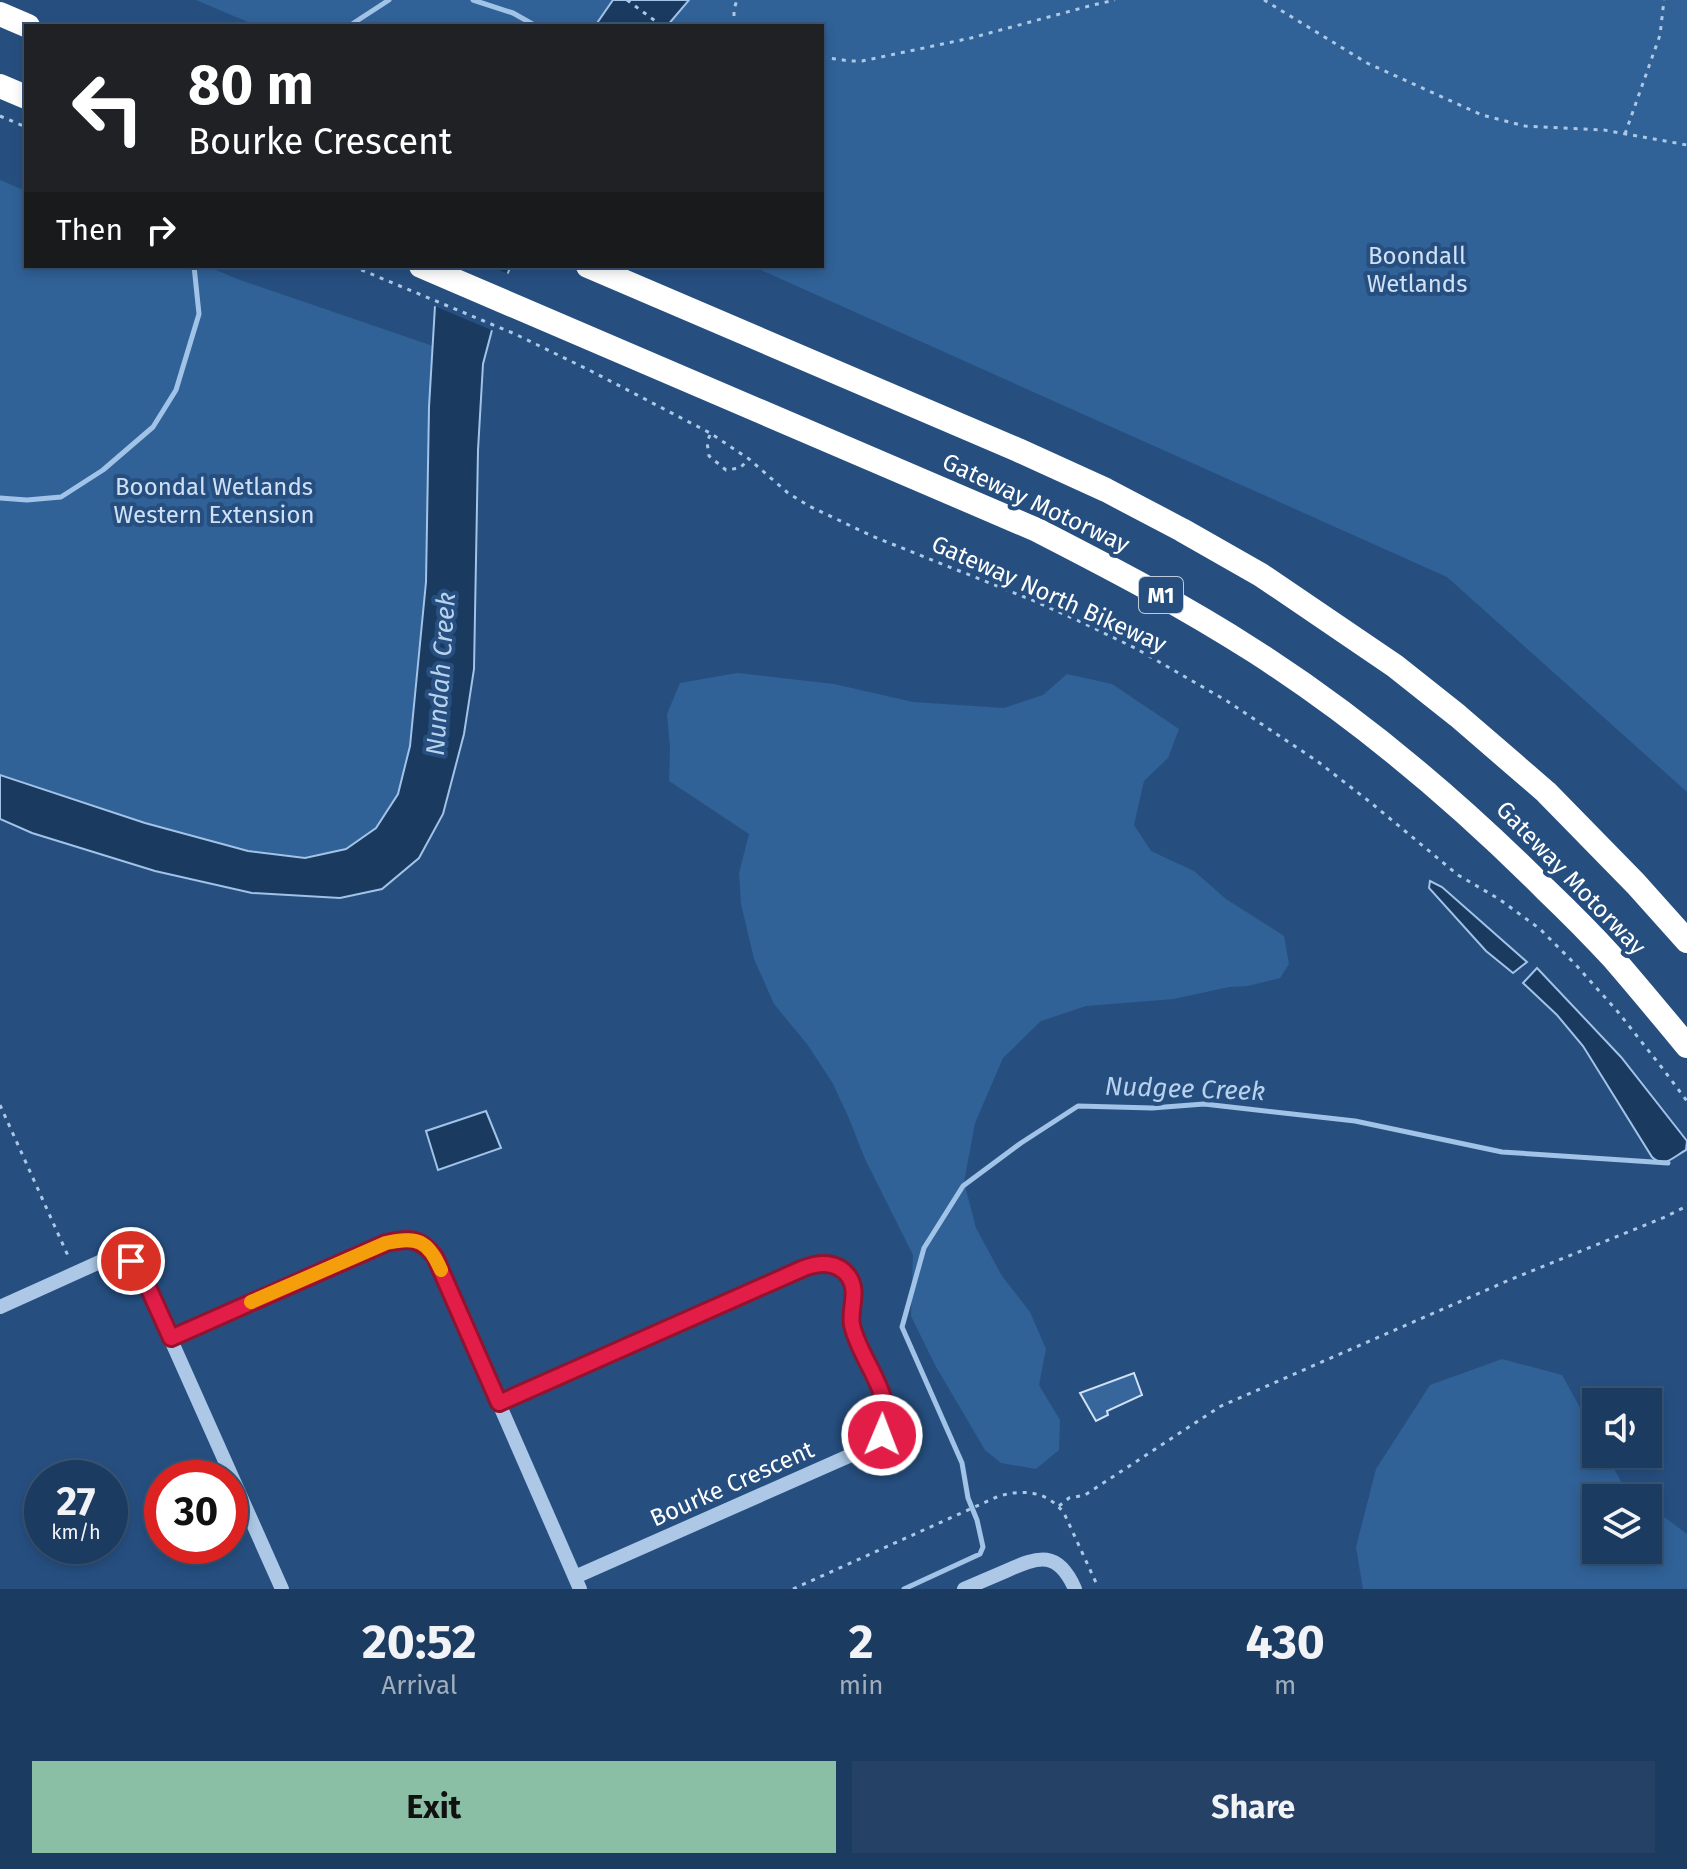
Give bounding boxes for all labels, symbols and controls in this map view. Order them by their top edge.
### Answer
text: 80 m [188,52,314,119]
icon: left [56,56,160,160]
text: Bourke Crescent [188,120,452,164]
icon: right [139,208,183,252]
text: Then [56,212,123,248]
park label: Boondall Wetlands [1367,242,1467,298]
street label: Gateway Motorway [938,447,1134,559]
park label: Boondal Wetlands Western Extension [114,473,314,529]
street label: Gateway North Bikeway [927,530,1171,659]
road number: M1 [1139,577,1183,613]
water label: Nundah Creek [420,591,462,757]
street label: Gateway Motorway [1490,795,1652,961]
water label: Nudgee Creek [1104,1071,1266,1107]
pin [97,1227,165,1295]
icon: arrive [109,1239,153,1283]
map controls [1582,1388,1662,1564]
button: sound [1582,1388,1662,1468]
position arrow [840,1393,924,1477]
street label: Bourke Crescent [646,1435,818,1533]
speed limit sign: 30 [144,1460,248,1564]
text: 27 [57,1478,96,1526]
button: layers [1582,1484,1662,1564]
text: km/h [51,1520,101,1544]
text: 20:52 [362,1613,477,1671]
text: 2 [849,1613,874,1671]
text: 430 [1246,1613,1325,1671]
text: Arrival [381,1670,457,1701]
text: min [839,1670,884,1701]
text: m [1274,1670,1296,1701]
button: Exit [32,1761,836,1853]
button: Share [852,1761,1655,1853]

